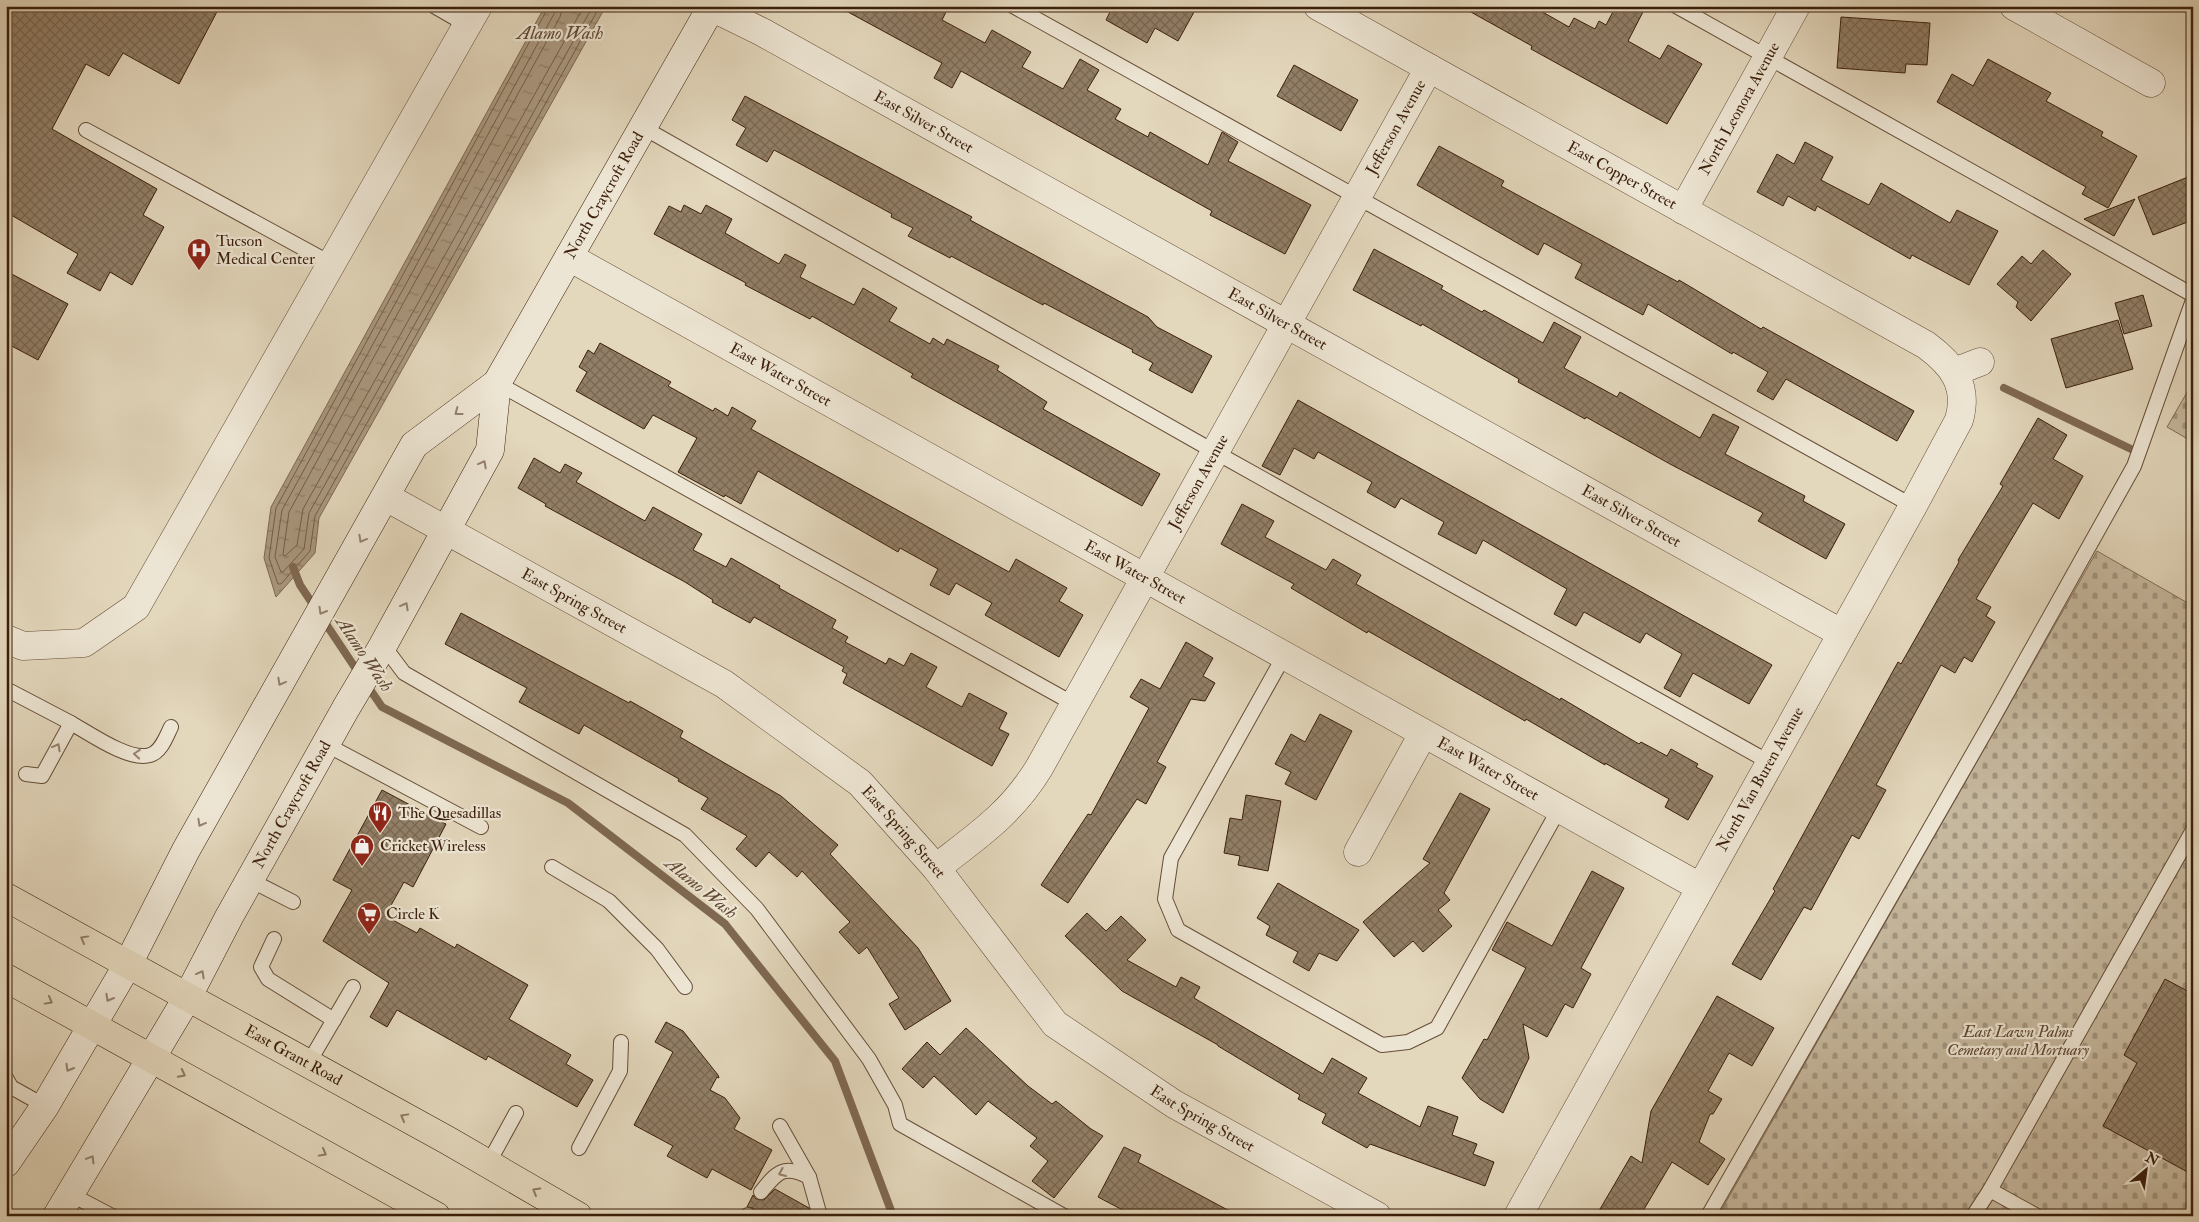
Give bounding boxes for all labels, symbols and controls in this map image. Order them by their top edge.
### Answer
water label: Alamo Wash [515,22,603,45]
street label: North Leonora Avenue [1694,38,1784,178]
street label: Jefferson Avenue [1361,76,1431,180]
street label: East Silver Street [870,86,977,158]
street label: North Craycroft Road [560,128,648,262]
street label: East Copper Street [1564,137,1680,214]
place label: Tucson Medical Center [216,231,315,269]
hospital icon: Tucson Medical Center [186,237,212,271]
street label: East Silver Street [1224,283,1331,355]
street label: East Water Street [726,338,835,411]
one-way arrow [455,407,464,415]
street label: Jefferson Avenue [1163,431,1233,534]
one-way arrow [477,460,487,469]
street label: East Silver Street [1578,480,1684,552]
one-way arrow [358,534,368,543]
street label: East Water Street [1081,536,1190,609]
street label: East Spring Street [518,564,630,638]
one-way arrow [399,603,409,612]
one-way arrow [318,605,328,614]
water label: Alamo Wash [329,610,398,696]
one-way arrow [277,676,287,685]
street label: North Van Buren Avenue [1712,703,1808,855]
street label: East Water Street [1434,733,1542,805]
street label: North Craycroft Road [248,737,336,872]
one-way arrow [51,743,61,752]
one-way arrow [133,749,141,760]
street label: East Spring Street [857,781,950,882]
restaurant icon: The Quesadillas [367,800,393,834]
place label: The Quesadillas [398,803,501,823]
one-way arrow [197,818,207,827]
shop icon: Cricket Wireless [349,833,375,867]
place label: Cricket Wireless [380,836,486,856]
water label: Alamo Wash [659,851,742,924]
supermarket icon: Circle K [356,901,382,935]
place label: Circle K [386,904,440,924]
one-way arrow [81,936,90,946]
one-way arrow [195,970,205,979]
one-way arrow [105,992,115,1001]
one-way arrow [44,995,53,1005]
street label: East Grant Road [241,1020,346,1090]
park label: East Lawn Palms Cemetary and Mortuary [1947,1022,2089,1060]
one-way arrow [65,1062,75,1071]
one-way arrow [176,1068,185,1078]
street label: East Spring Street [1146,1081,1258,1157]
one-way arrow [401,1113,410,1123]
north arrow [2122,1144,2172,1194]
one-way arrow [318,1147,327,1157]
text: N [2142,1148,2162,1170]
one-way arrow [84,1155,94,1164]
one-way arrow [778,1166,787,1177]
one-way arrow [532,1188,541,1198]

